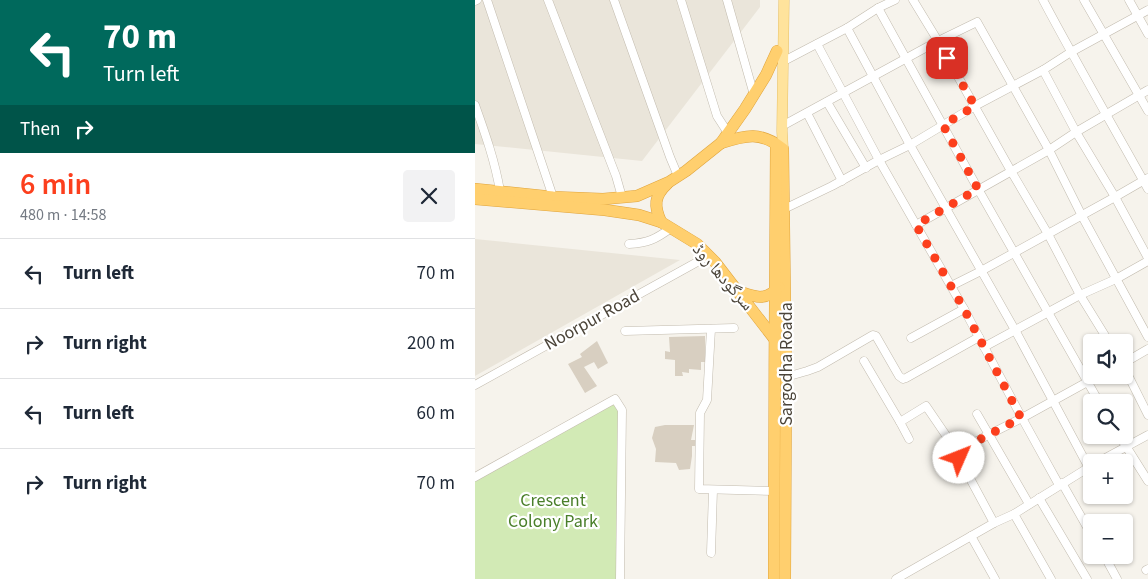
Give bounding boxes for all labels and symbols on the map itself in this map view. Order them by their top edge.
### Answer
pin [926,37,968,79]
street label: سرگودھا روڈ [686,238,760,316]
street label: Noorpur Road [540,283,644,357]
street label: Sargodha Roada [774,302,799,426]
position arrow [932,431,984,483]
park label: Crescent Colony Park [508,488,598,534]

